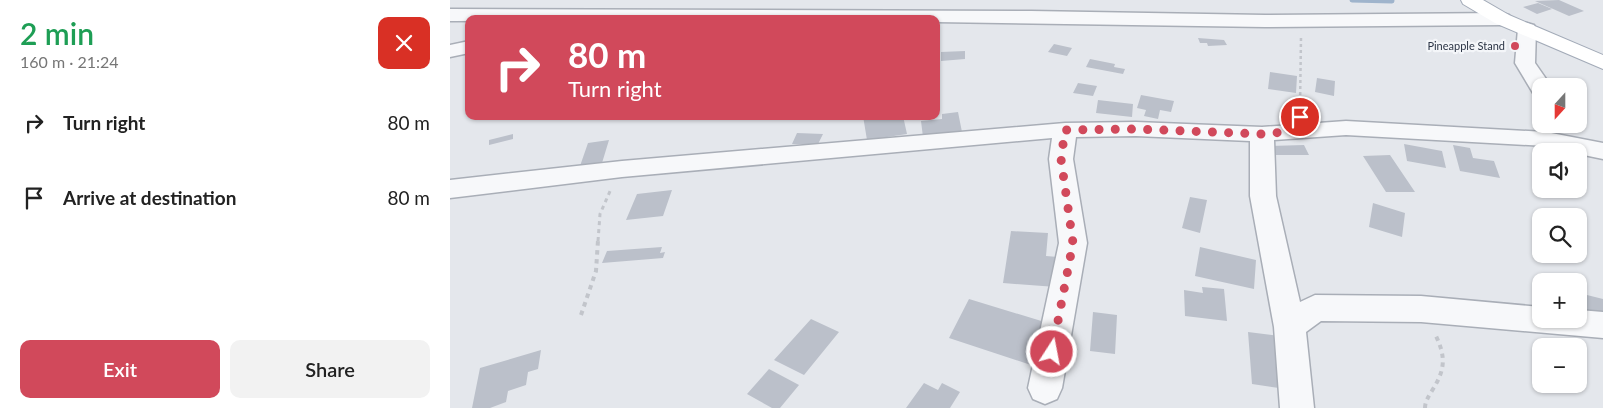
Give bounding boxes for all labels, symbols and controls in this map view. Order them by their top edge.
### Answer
text: 2 min [20,15,94,51]
button: close [378,17,430,69]
text: 80 m [568,33,646,75]
icon: right [485,35,550,100]
place label: Pineapple Stand [1427,39,1505,52]
marker: Pineapple Stand [1509,40,1521,52]
text: 160 m · 21:24 [20,52,119,71]
text: Turn right [568,75,662,102]
north arrow [1532,78,1588,132]
map controls [1532,78,1587,393]
pin [1279,96,1321,138]
icon: arrive [1286,103,1314,131]
icon: right [20,109,48,137]
text: Turn right [63,111,145,134]
text: 80 m [387,111,430,134]
button: sound [1532,143,1587,198]
icon: arrive [20,184,48,212]
text: Arrive at destination [63,186,236,209]
text: 80 m [387,186,430,209]
button: search [1532,208,1587,263]
button: + [1532,273,1587,328]
position arrow [1025,325,1077,377]
button: − [1532,338,1587,393]
button: Exit [20,340,220,398]
button: Share [230,340,430,398]

